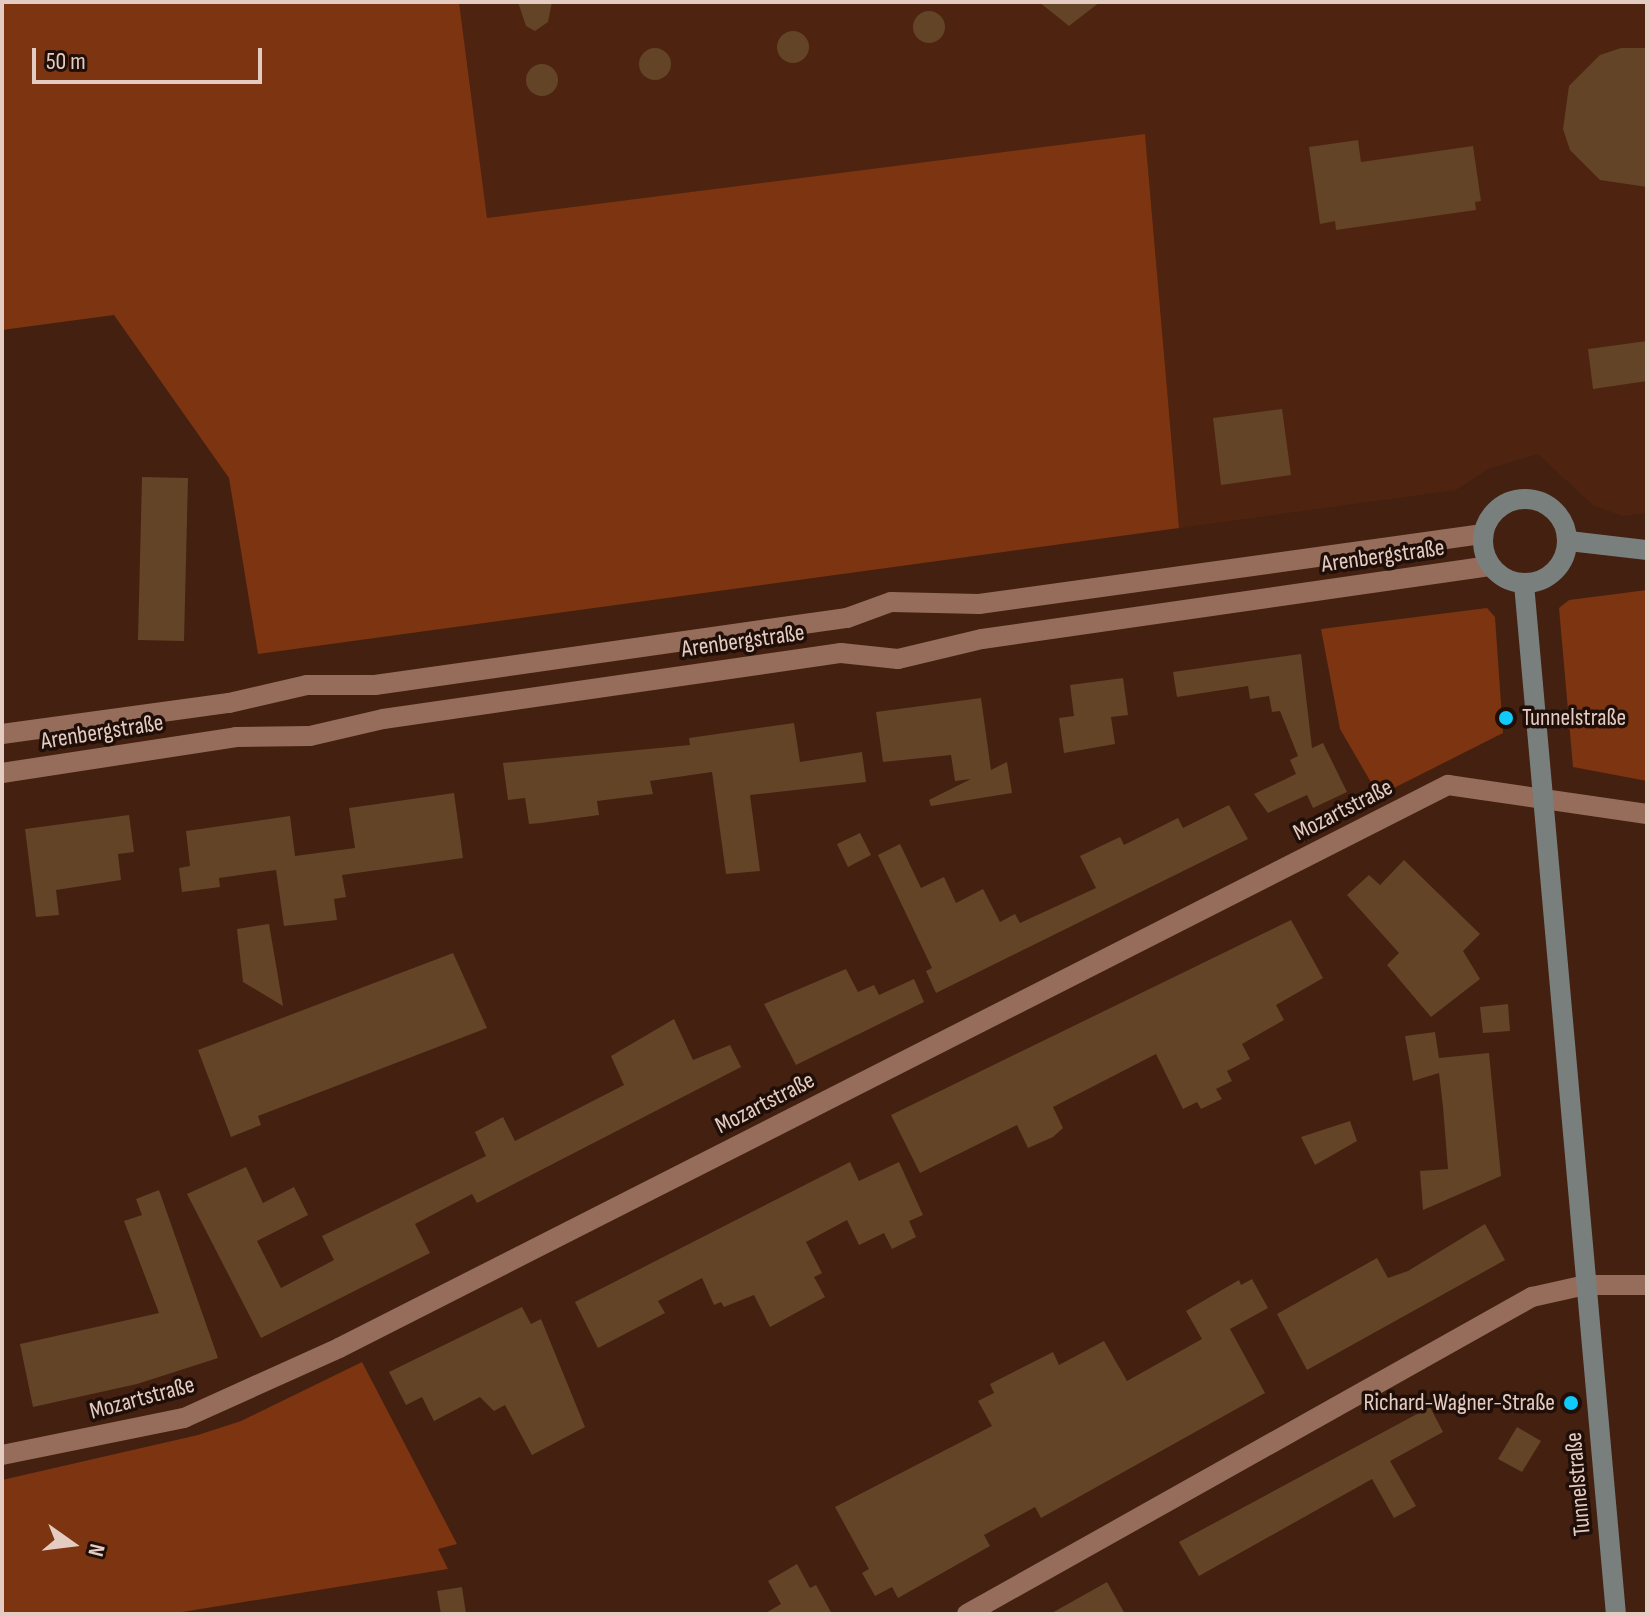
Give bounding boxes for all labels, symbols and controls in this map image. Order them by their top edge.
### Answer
scale bar [36,32,266,82]
text: 50 m [46,47,86,76]
street label: Arenbergstraße [1320,533,1446,579]
street label: Arenbergstraße [680,618,806,664]
place label: Tunnelstraße [1522,704,1626,732]
street label: Arenbergstraße [39,708,165,756]
marker: Tunnelstraße [1497,709,1515,727]
street label: Mozartstraße [1289,773,1397,847]
street label: Mozartstraße [711,1066,819,1140]
street label: Mozartstraße [86,1370,198,1426]
place label: Richard-Wagner-Straße [1363,1389,1555,1417]
marker: Richard-Wagner-Straße [1562,1394,1580,1412]
street label: Tunnelstraße [1559,1431,1597,1537]
north arrow [32,1504,112,1584]
text: N [81,1541,110,1559]

